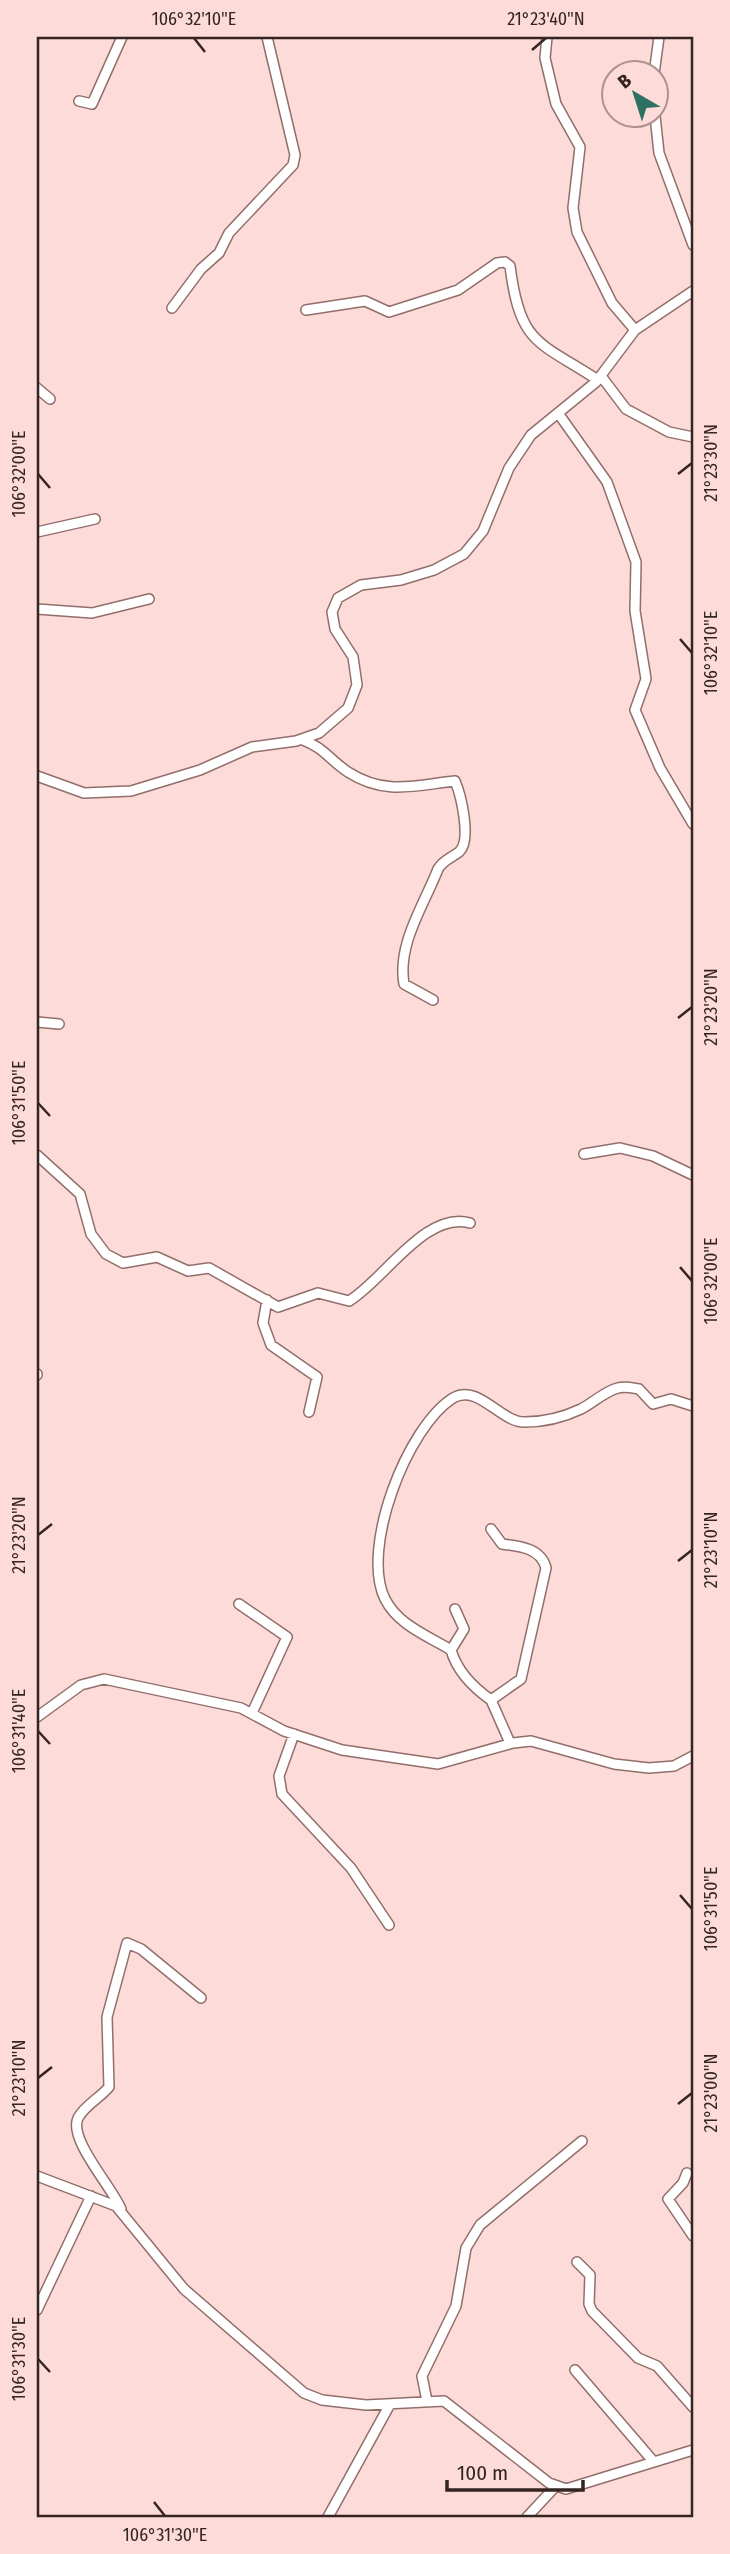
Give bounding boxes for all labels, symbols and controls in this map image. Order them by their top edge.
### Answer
text: 106°32'10"E [152,8,236,30]
text: 21°23'40"N [507,8,585,30]
north arrow [600,60,670,130]
text: B [613,69,636,93]
text: 21°23'30"N [700,424,722,502]
text: 106°32'00"E [8,431,30,517]
text: 106°32'10"E [700,611,722,695]
text: 21°23'20"N [700,968,722,1046]
text: 106°31'50"E [8,1061,30,1145]
text: 106°32'00"E [700,1238,722,1324]
text: 21°23'20"N [8,1496,30,1574]
text: 21°23'10"N [700,1512,722,1588]
text: 106°31'40"E [8,1689,30,1773]
text: 106°31'50"E [700,1867,722,1951]
text: 21°23'10"N [8,2040,30,2116]
text: 21°23'00"N [700,2054,722,2132]
text: 106°31'30"E [8,2317,30,2401]
scale bar [447,2449,583,2493]
text: 100 m [457,2460,508,2486]
text: 106°31'30"E [123,2524,207,2546]

